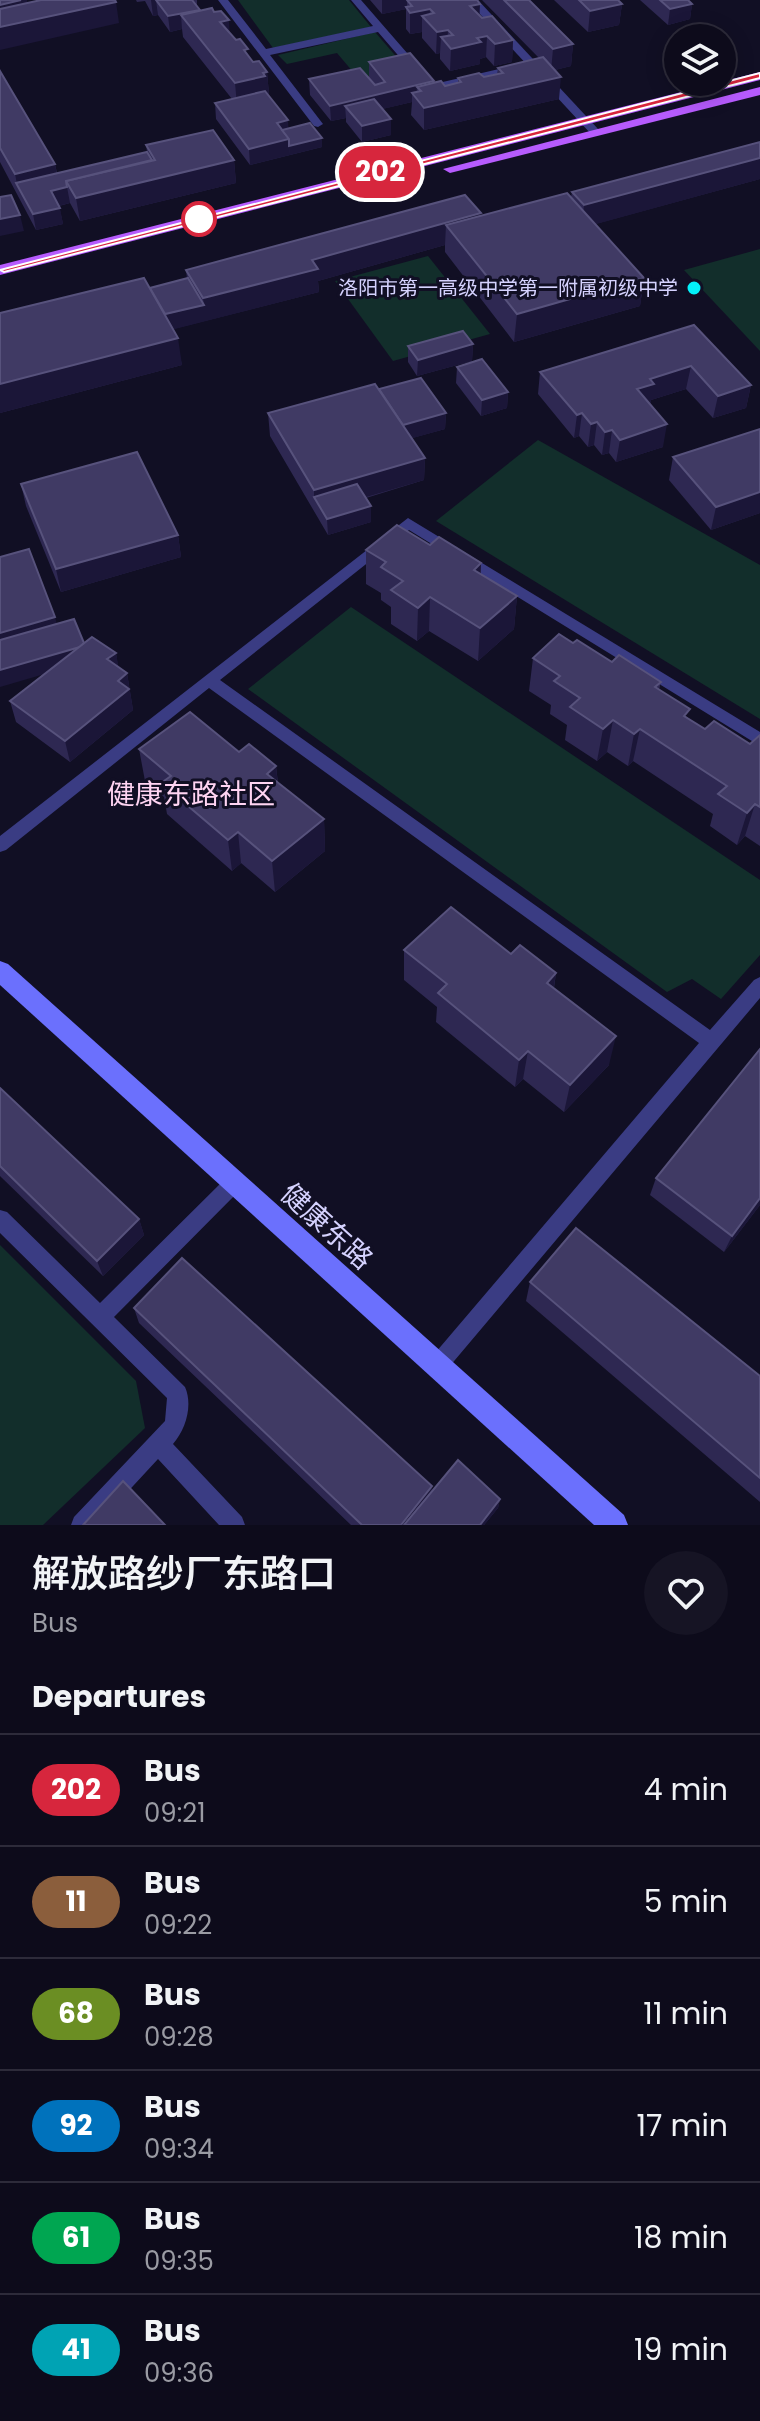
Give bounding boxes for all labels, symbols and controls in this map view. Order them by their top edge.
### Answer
map controls [664,24,736,96]
button: layers [664,24,736,96]
line badge: 202 [334,146,426,198]
text: 202 [355,152,405,191]
unlabelled marker [182,202,216,236]
place label: 洛阳市第一高级中学第一附属初级中学 [338,274,678,302]
marker: 洛阳市第一高级中学第一附属初级中学 [685,279,703,297]
district label: 健康东路社区 [107,775,275,814]
street label: 健康东路 [272,1174,381,1278]
text: 解放路纱厂东路口 [32,1547,336,1600]
button: heart [644,1551,728,1635]
text: Bus [32,1605,78,1641]
text: Departures [32,1675,206,1718]
text: Bus [144,1749,201,1792]
text: 4 min [644,1768,728,1811]
text: 202 [51,1770,101,1809]
text: 09:21 [144,1795,206,1831]
text: Bus [144,1861,201,1904]
text: 5 min [644,1880,728,1923]
text: 11 [65,1882,87,1921]
text: 09:22 [144,1907,212,1943]
text: Bus [144,1973,201,2016]
text: 11 min [643,1992,728,2035]
text: 68 [58,1994,94,2033]
text: 09:28 [144,2019,214,2055]
text: Bus [144,2085,201,2128]
text: 17 min [637,2104,728,2147]
text: 92 [59,2106,93,2145]
text: 09:34 [144,2131,214,2167]
text: Bus [144,2197,201,2240]
text: 18 min [634,2216,728,2259]
text: 61 [62,2218,90,2257]
text: 09:35 [144,2243,214,2279]
text: Bus [144,2309,201,2352]
text: 19 min [634,2328,728,2371]
text: 41 [61,2330,91,2369]
text: 09:36 [144,2355,214,2391]

